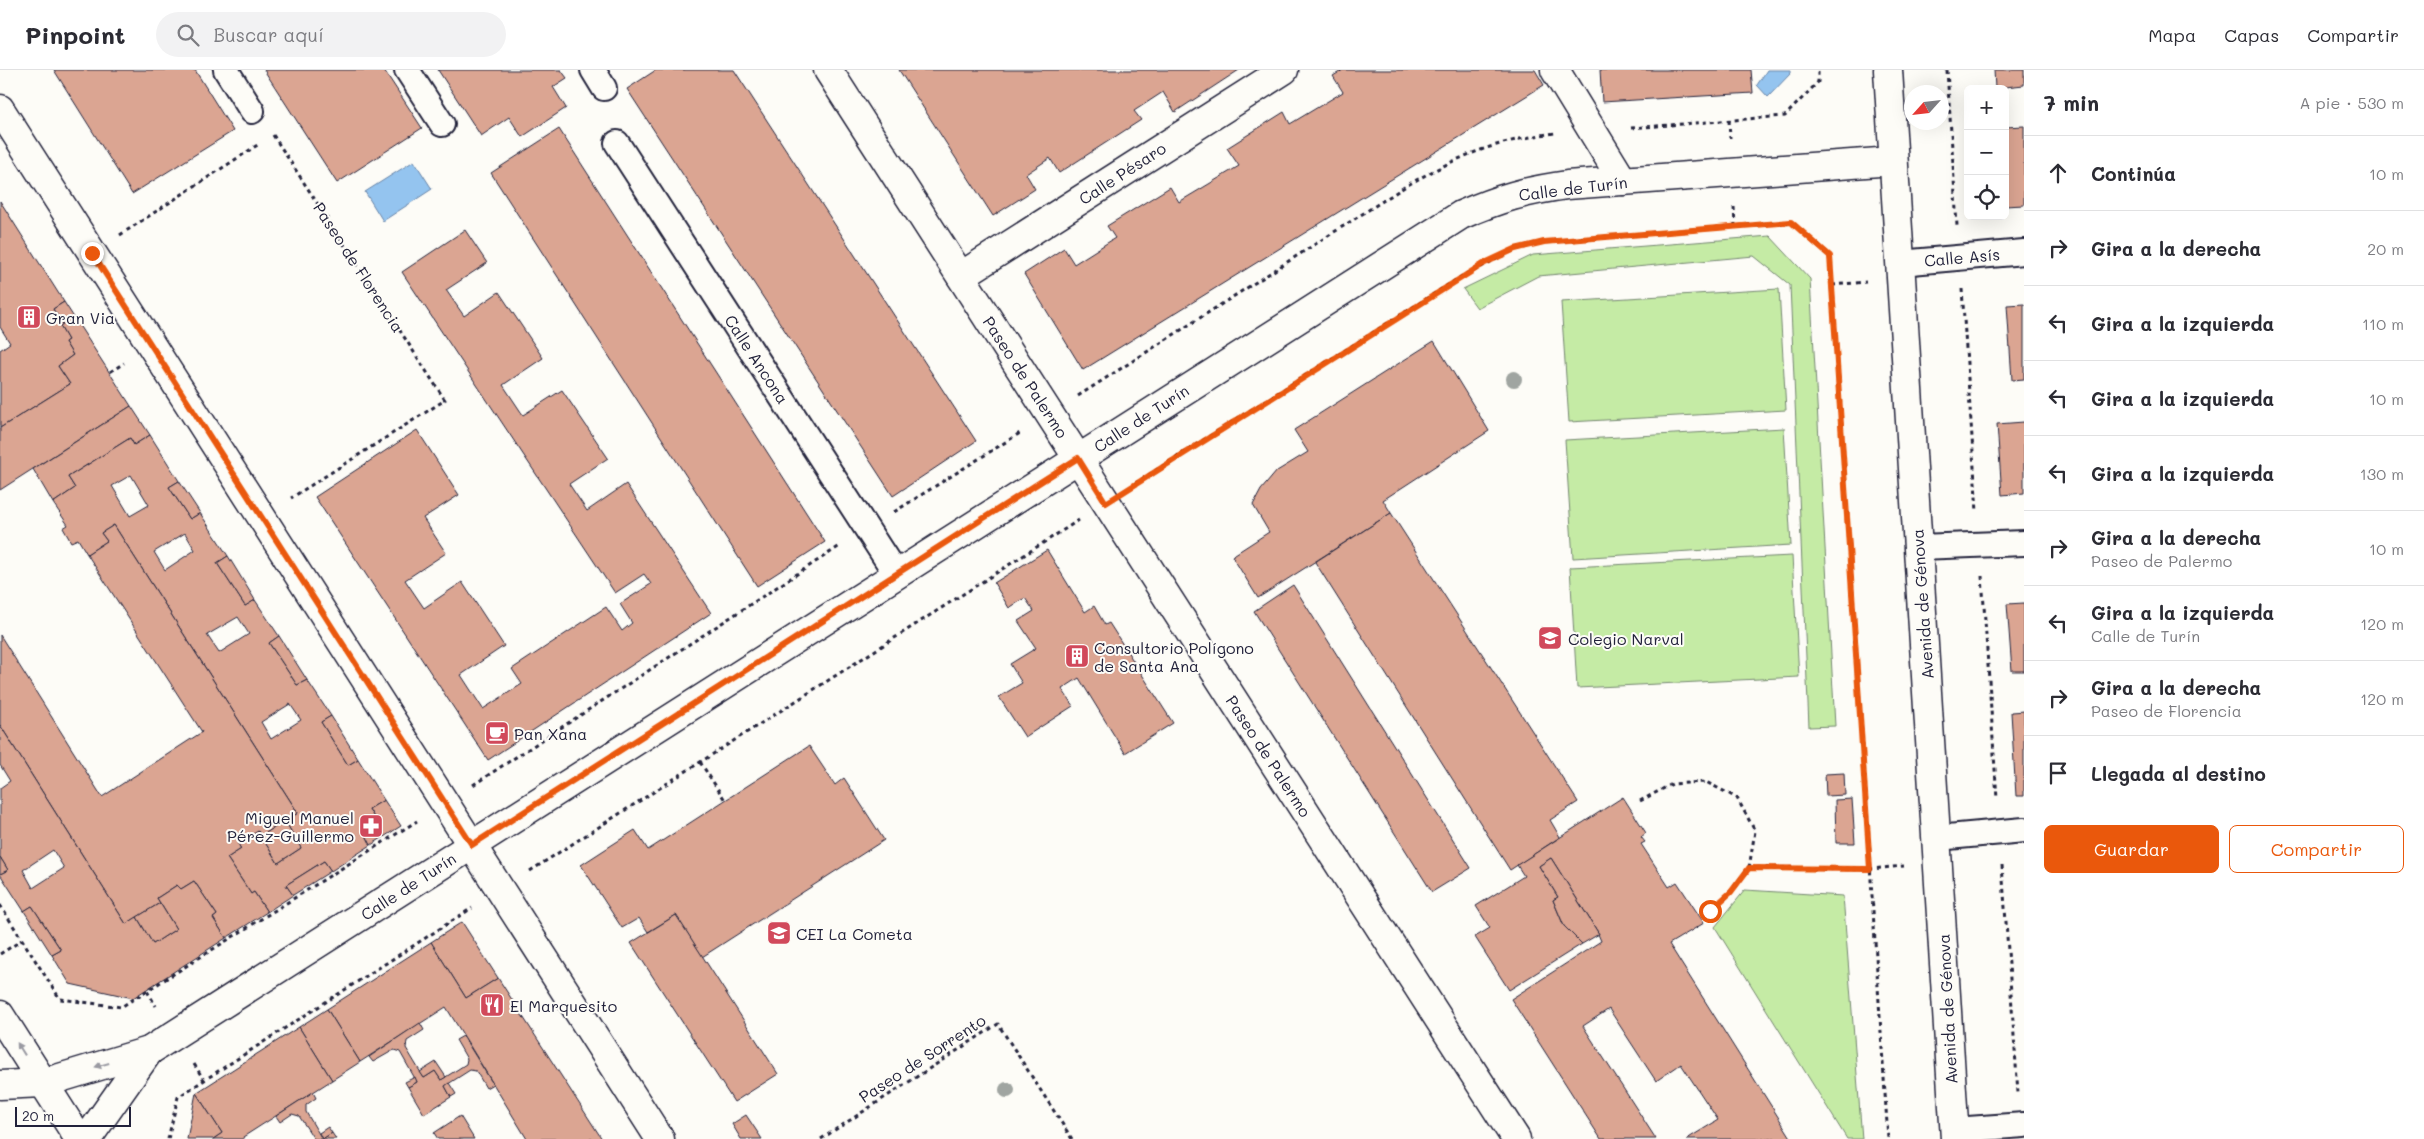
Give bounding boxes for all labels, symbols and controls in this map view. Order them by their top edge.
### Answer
search box [156,12,506,57]
text: Pinpoint [25,19,126,50]
icon: search [174,21,202,49]
text: Buscar aquí [214,22,324,47]
text: Mapa [2148,23,2196,47]
text: Capas [2224,23,2279,47]
text: Compartir [2307,23,2399,47]
north arrow [1904,85,1949,130]
map controls [1964,85,2009,220]
button: + [1964,85,2009,130]
text: 7 min [2044,89,2099,116]
text: A pie · 530 m [2299,92,2404,113]
button: − [1964,130,2009,175]
street label: Calle Pésaro [1074,137,1170,209]
icon: ahead [2044,159,2072,187]
text: Continúa [2091,161,2176,186]
text: 10 m [2369,163,2404,184]
street label: Calle de Turín [1518,171,1628,205]
button: locate [1964,175,2009,220]
street label: Paseo de Florencia [309,198,409,336]
icon: right [2044,234,2072,262]
text: Gira a la derecha [2091,236,2261,261]
text: 20 m [2367,238,2404,259]
route end [81,242,104,265]
street label: Calle Asís [1923,243,2001,271]
building icon: Gran Via [16,304,42,330]
place label: Gran Via [46,307,115,328]
icon: left [2044,309,2072,337]
street label: Calle Ancona [720,310,794,408]
text: Gira a la izquierda [2091,311,2274,336]
street label: Paseo de Palermo [979,312,1073,442]
text: 110 m [2362,313,2404,334]
street label: Calle de Turín [1089,379,1193,457]
icon: left [2044,384,2072,412]
text: Gira a la izquierda [2091,386,2274,411]
text: 10 m [2369,388,2404,409]
icon: left [2044,459,2072,487]
text: Gira a la izquierda [2091,461,2274,486]
text: 130 m [2360,463,2404,484]
text: Gira a la derecha [2091,525,2261,550]
street label: Avenida de Génova [1906,528,1938,680]
icon: right [2044,534,2072,562]
text: 10 m [2369,538,2404,559]
text: Paseo de Palermo [2091,550,2232,571]
text: Gira a la izquierda [2091,600,2274,625]
icon: left [2044,609,2072,637]
text: 120 m [2360,613,2404,634]
school or university icon: Colegio Narval [1537,625,1563,651]
text: Calle de Turín [2091,625,2200,646]
place label: Colegio Narval [1568,628,1684,649]
place label: Consultorio Polígono de Santa Ana [1094,637,1254,676]
building icon: Consultorio Polígono de Santa Ana [1064,643,1090,669]
text: Gira a la derecha [2091,675,2261,700]
icon: right [2044,684,2072,712]
text: 120 m [2360,688,2404,709]
street label: Paseo de Palermo [1222,691,1316,821]
text: Paseo de Florencia [2091,700,2242,721]
cafe icon: Pan Xana [484,720,510,746]
place label: Pan Xana [514,723,587,744]
icon: arrive [2044,759,2072,787]
text: Llegada al destino [2091,761,2266,786]
place label: Miguel Manuel Pérez-Guillermo [227,807,354,846]
pharmacy icon: Miguel Manuel Pérez-Guillermo [358,813,384,839]
button: Guardar [2044,825,2219,873]
button: Compartir [2229,825,2404,873]
street label: Calle de Turín [356,847,460,925]
route start [1699,900,1722,923]
school or university icon: CEI La Cometa [766,920,792,946]
place label: CEI La Cometa [796,923,913,944]
street label: Avenida de Génova [1933,933,1961,1085]
restaurant icon: El Marquesito [479,992,505,1018]
place label: El Marquesito [510,995,617,1016]
street label: Paseo de Sorrento [855,1009,989,1107]
one-way arrow [17,1042,26,1055]
one-way arrow [95,1061,110,1069]
scale bar [15,1104,131,1127]
text: 20 m [22,1106,54,1125]

